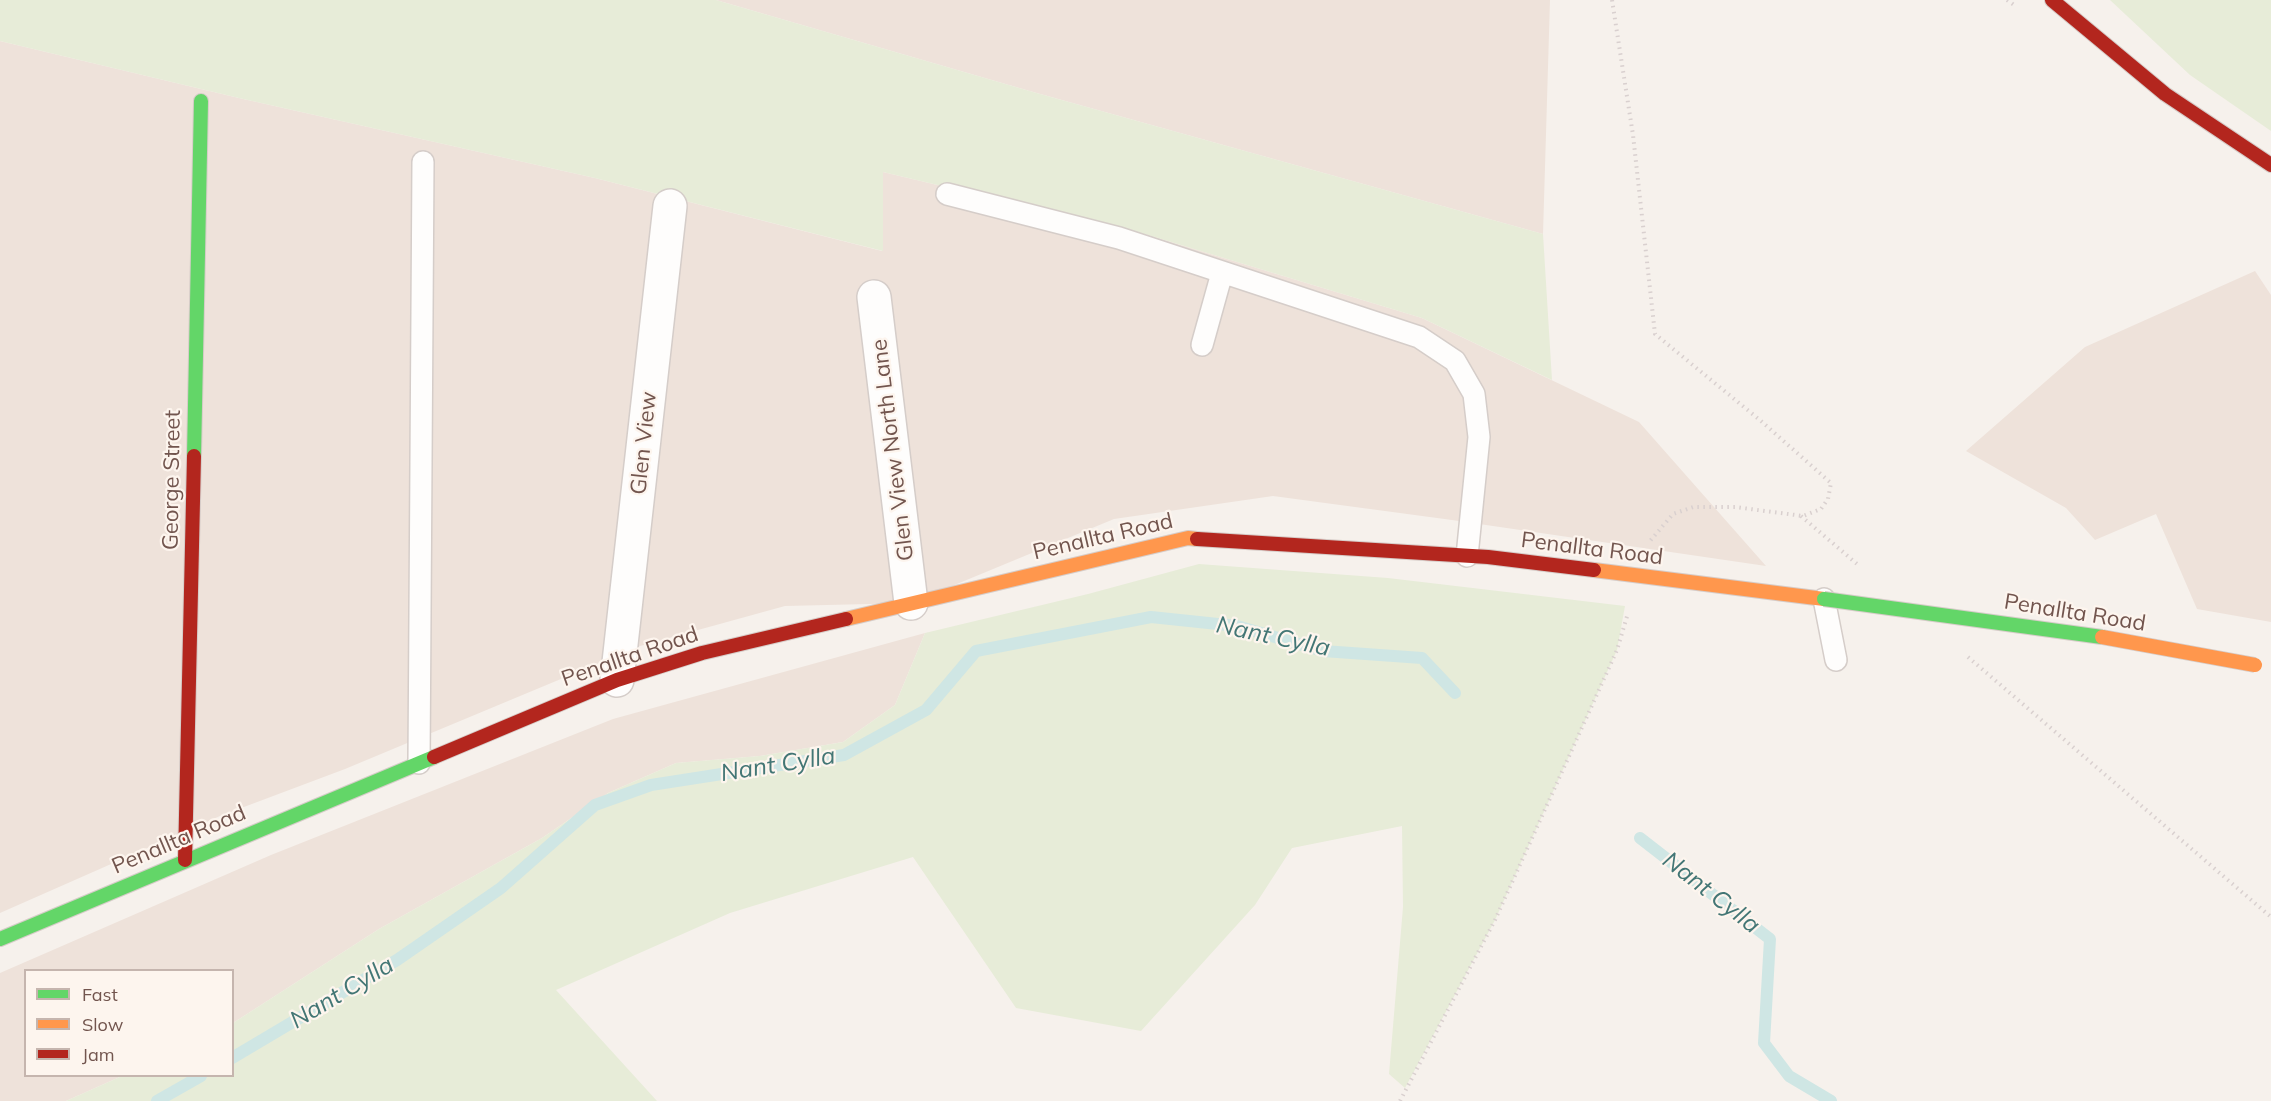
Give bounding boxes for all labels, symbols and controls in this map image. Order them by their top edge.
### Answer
street label: Glen View North Lane [866,338,920,562]
street label: Glen View [625,390,663,496]
street label: George Street [158,410,186,550]
street label: Penallta Road [1030,508,1176,566]
street label: Penallta Road [1519,527,1665,571]
street label: Penallta Road [2002,589,2148,637]
water label: Nant Cylla [1214,611,1332,663]
street label: Penallta Road [558,621,702,693]
water label: Nant Cylla [719,742,837,788]
street label: Penallta Road [108,800,250,880]
water label: Nant Cylla [1657,846,1765,940]
water label: Nant Cylla [285,951,399,1035]
legend [24,969,234,1077]
text: Fast [82,983,118,1006]
text: Slow [82,1013,123,1036]
text: Jam [82,1043,115,1066]

